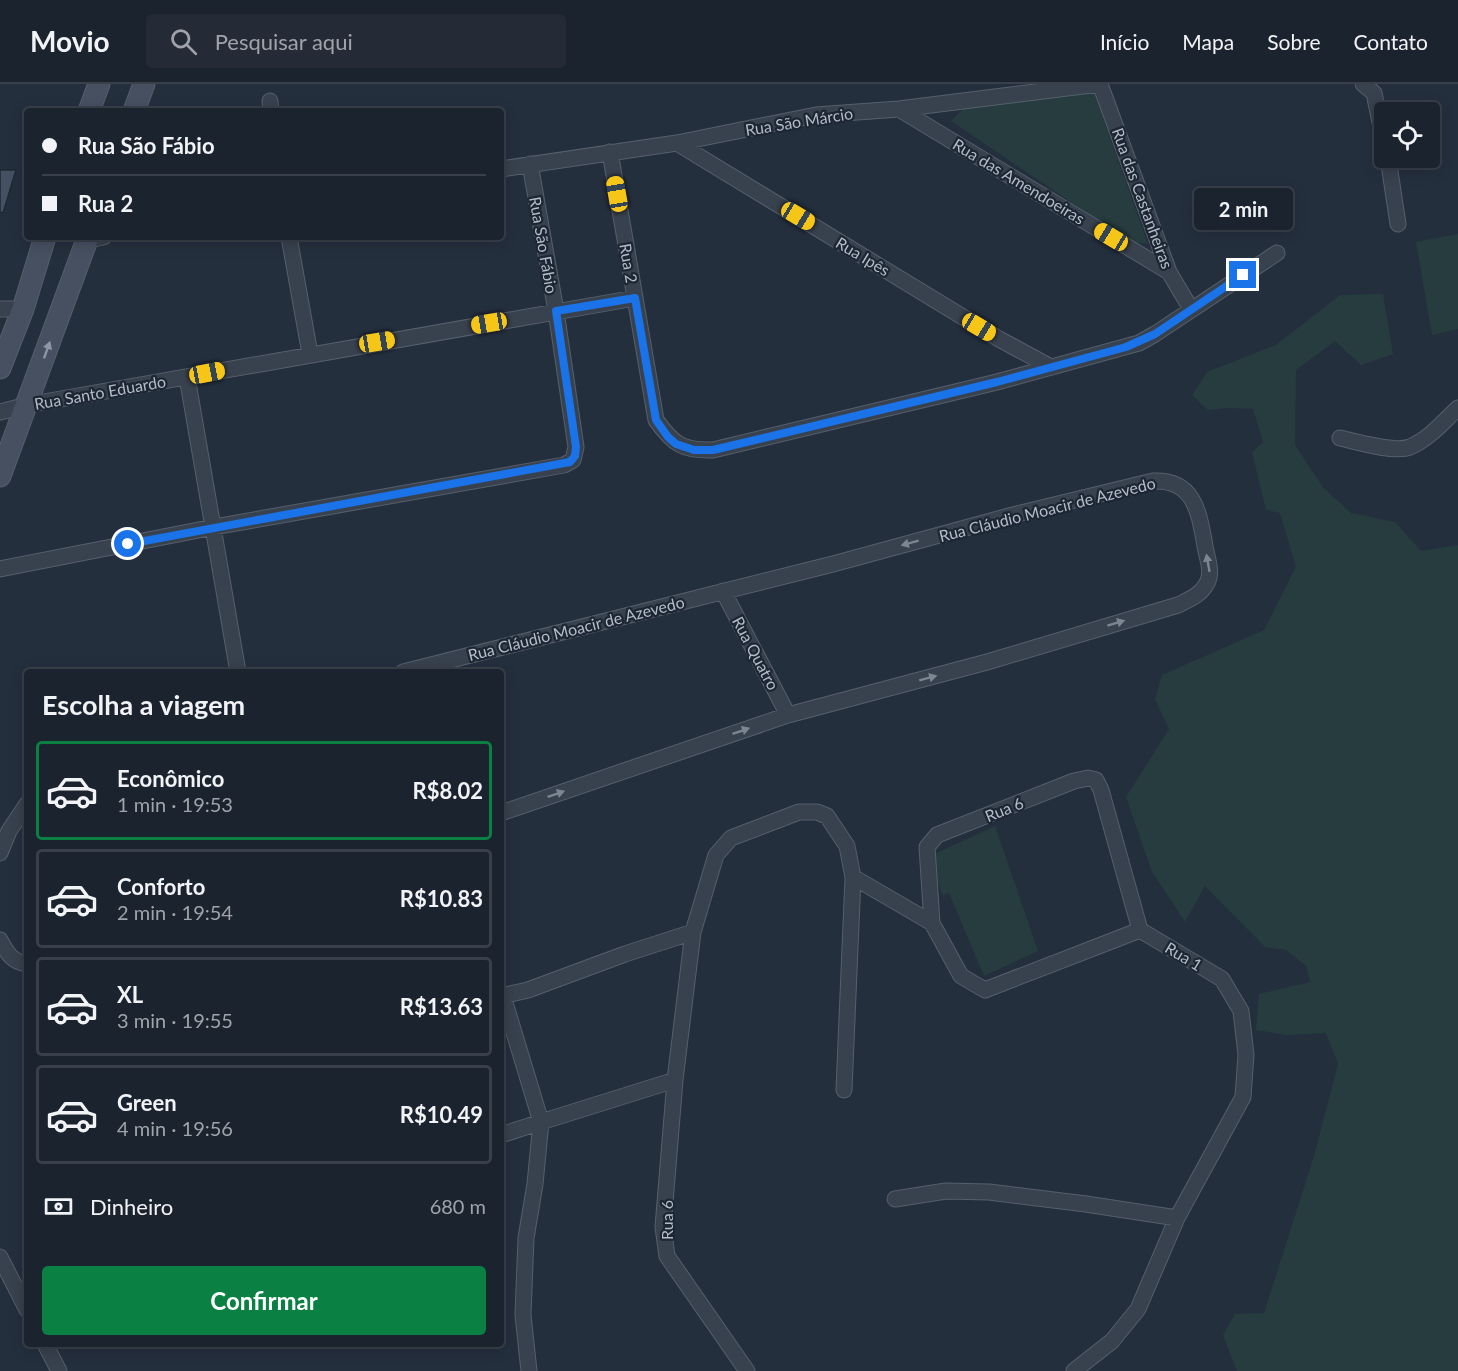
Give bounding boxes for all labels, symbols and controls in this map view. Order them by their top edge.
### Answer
search box [146,14,566,68]
text: Movio [30,24,110,58]
icon: search [167,25,200,58]
text: Pesquisar aqui [215,28,353,55]
text: Início [1100,29,1149,54]
text: Mapa [1182,29,1234,54]
text: Sobre [1267,29,1320,54]
text: Contato [1353,29,1428,54]
map controls [1374,102,1440,168]
button: locate [1374,102,1440,168]
street label: Rua São Márcio [744,103,854,139]
street label: Rua das Castanheiras [1109,125,1177,271]
text: Rua São Fábio [78,132,215,159]
street label: Rua das Amendoeiras [950,134,1088,228]
car [605,175,629,213]
callout: 2 min [1194,188,1292,230]
text: Rua 2 [78,190,133,217]
street label: Rua São Fábio [526,195,562,295]
text: 2 min [1219,197,1268,221]
car [778,199,818,233]
car [1091,220,1131,254]
street label: Rua Ipês [833,233,893,279]
street label: Rua 2 [616,242,642,284]
route end [1229,261,1256,288]
car [959,310,999,344]
car [470,311,508,335]
car [358,330,396,354]
one-way arrow [43,341,53,359]
car [188,361,226,385]
street label: Rua Santo Eduardo [33,371,167,413]
street label: Rua Cláudio Moacir de Azevedo [937,473,1157,545]
route start [114,530,141,557]
one-way arrow [901,539,919,548]
one-way arrow [1203,553,1212,572]
street label: Rua Cláudio Moacir de Azevedo [466,592,686,664]
street label: Rua Quatro [729,613,783,693]
one-way arrow [1107,618,1125,627]
one-way arrow [919,672,937,682]
text: Escolha a viagem [42,688,245,721]
one-way arrow [732,726,750,736]
icon: car [45,764,99,818]
text: Econômico [117,765,224,792]
text: R$8.02 [413,777,483,804]
one-way arrow [547,789,565,799]
text: 1 min · 19:53 [117,792,233,816]
street label: Rua 6 [982,793,1026,825]
icon: car [45,872,99,926]
text: Conforto [117,873,205,900]
text: R$10.83 [400,885,483,912]
text: 2 min · 19:54 [117,900,233,924]
street label: Rua 1 [1162,938,1206,974]
icon: car [45,980,99,1034]
text: XL [117,981,143,1008]
text: R$13.63 [400,993,483,1020]
text: 3 min · 19:55 [117,1008,233,1032]
icon: car [45,1088,99,1142]
text: Green [117,1089,177,1116]
text: R$10.49 [400,1101,483,1128]
text: 4 min · 19:56 [117,1116,233,1140]
icon: cash [42,1190,75,1223]
text: Dinheiro [90,1193,173,1220]
text: 680 m [430,1194,486,1218]
street label: Rua 6 [657,1200,676,1240]
button: Confirmar [42,1266,486,1335]

